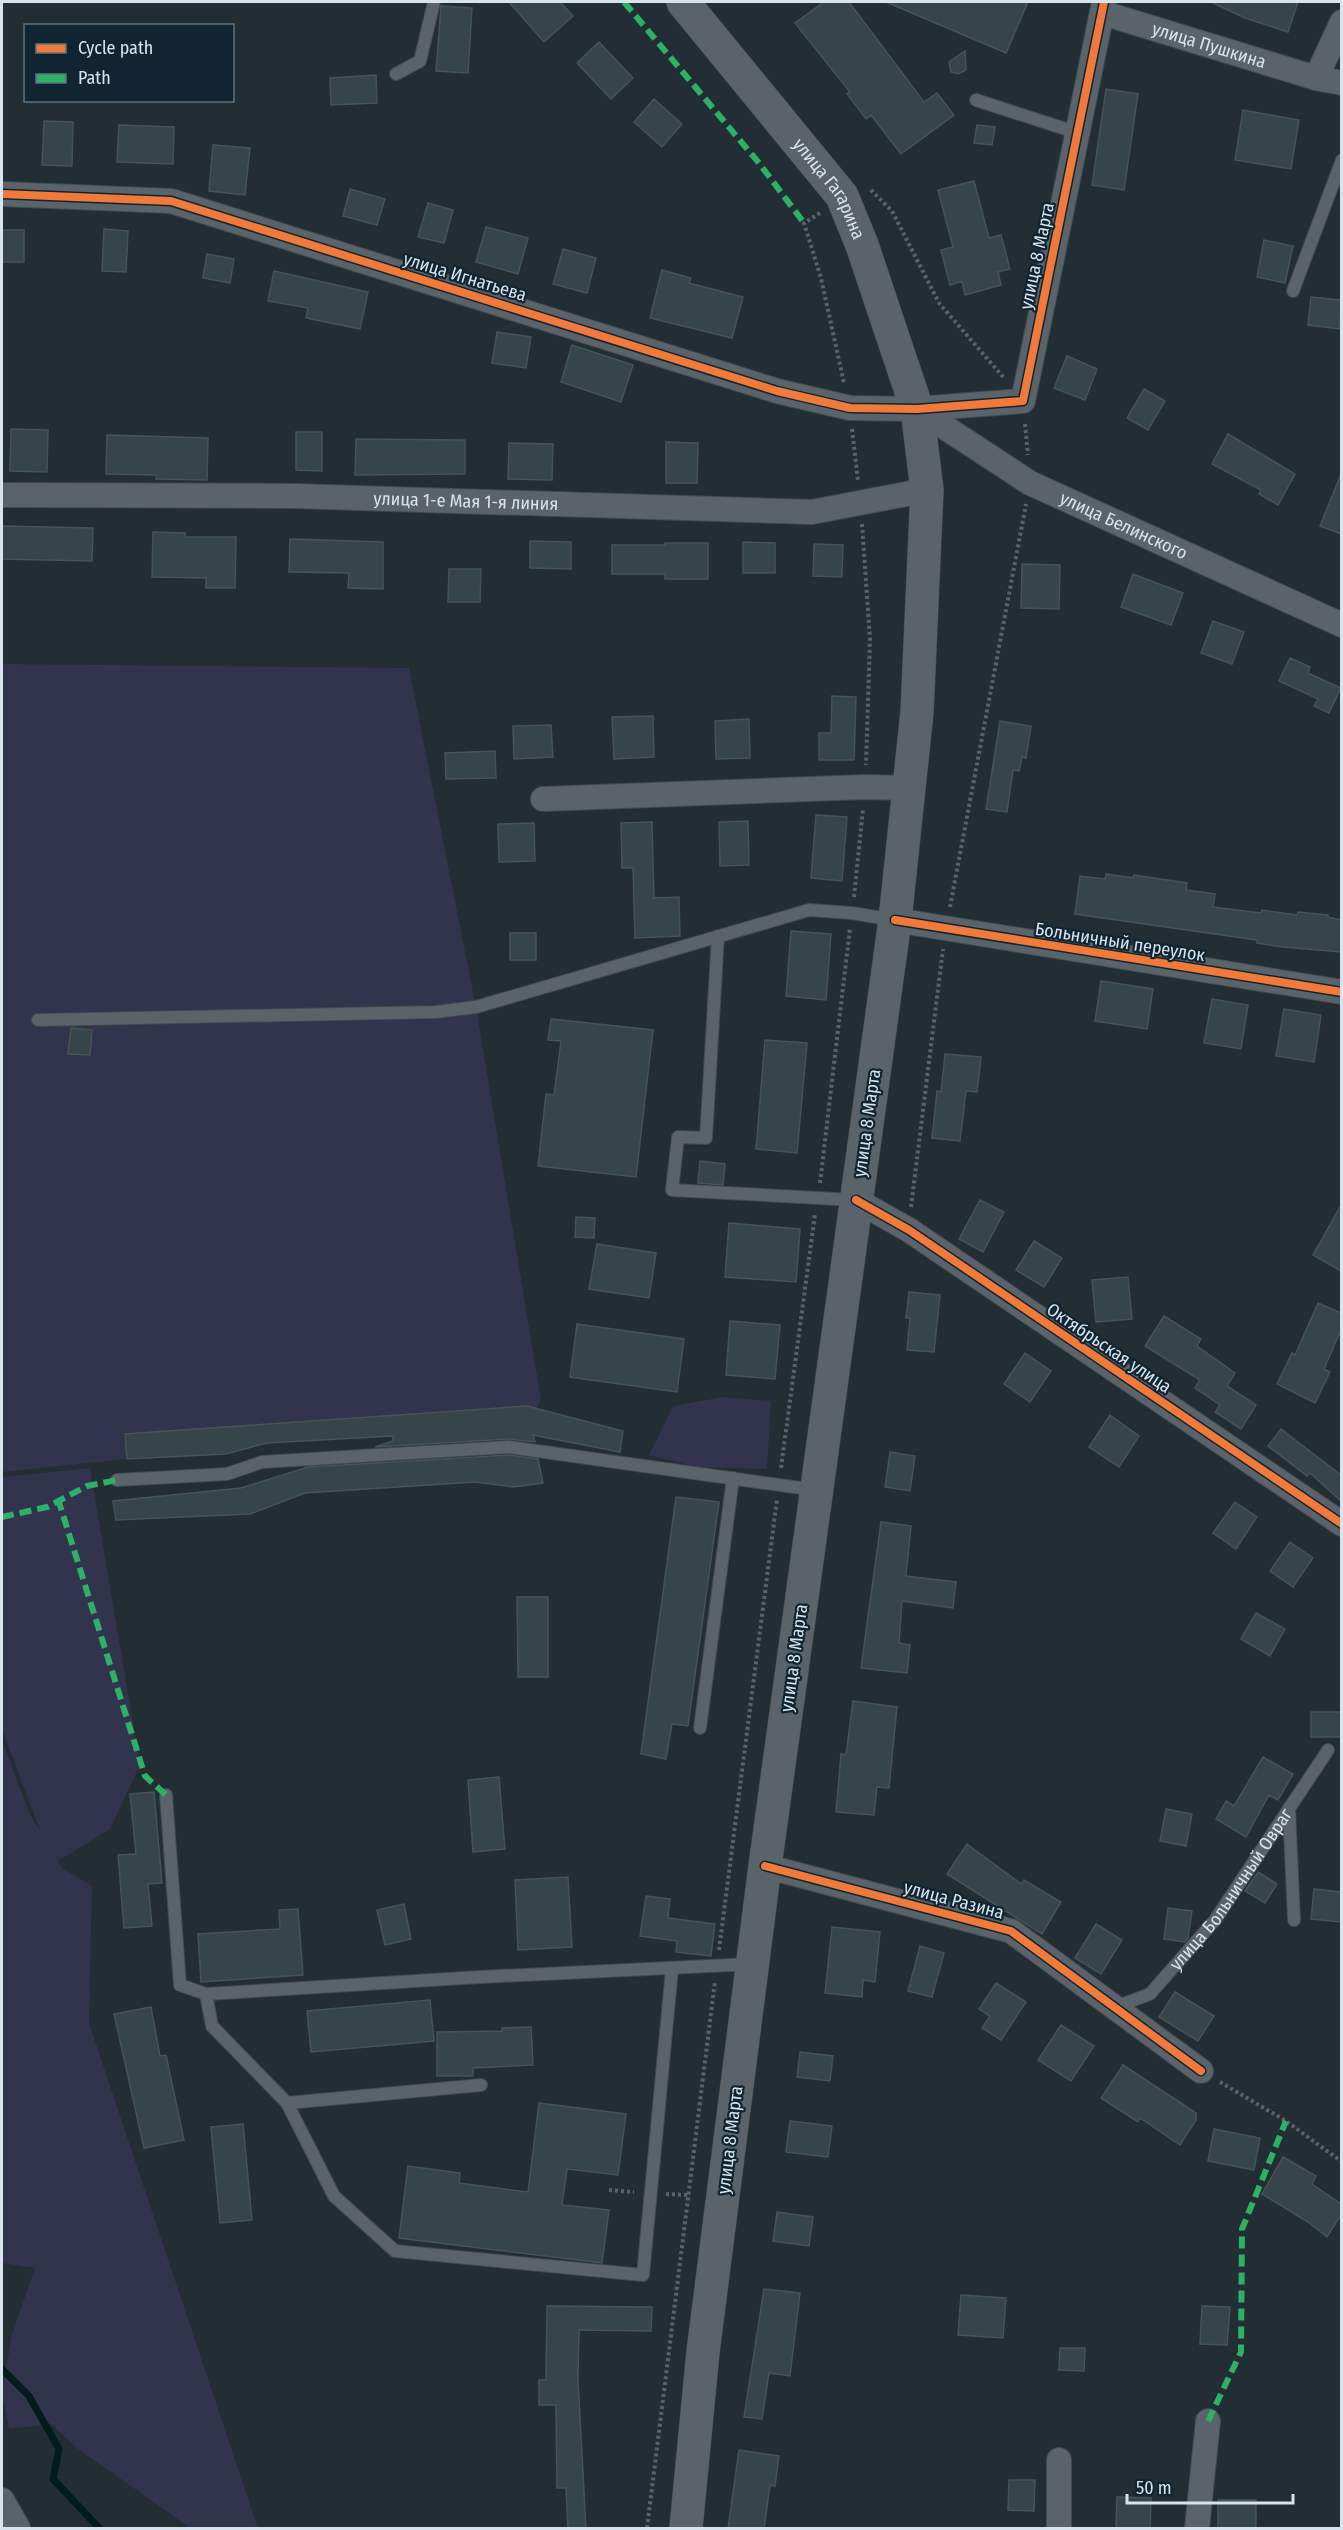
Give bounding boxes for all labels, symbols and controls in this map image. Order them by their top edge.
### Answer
street label: улица Пушкина [1150,18,1269,73]
legend [24,24,234,102]
text: Cycle path [78,37,153,59]
text: Path [78,67,111,89]
street label: улица Гагарина [788,134,870,243]
street label: улица 8 Марта [1015,200,1059,312]
street label: улица Игнатьева [401,248,529,306]
street label: улица 1-е Мая 1-я линия [373,487,559,515]
street label: улица Белинского [1057,487,1191,564]
street label: Больничный переулок [1033,918,1207,966]
street label: улица 8 Марта [849,1067,885,1178]
street label: Октябрьская улица [1042,1298,1176,1398]
street label: улица 8 Марта [776,1602,812,1713]
street label: улица Больничный Овраг [1165,1804,1297,1975]
street label: улица Разина [902,1876,1007,1924]
street label: улица 8 Марта [712,2084,748,2195]
scale bar [1127,2467,1294,2505]
text: 50 m [1136,2477,1172,2499]

